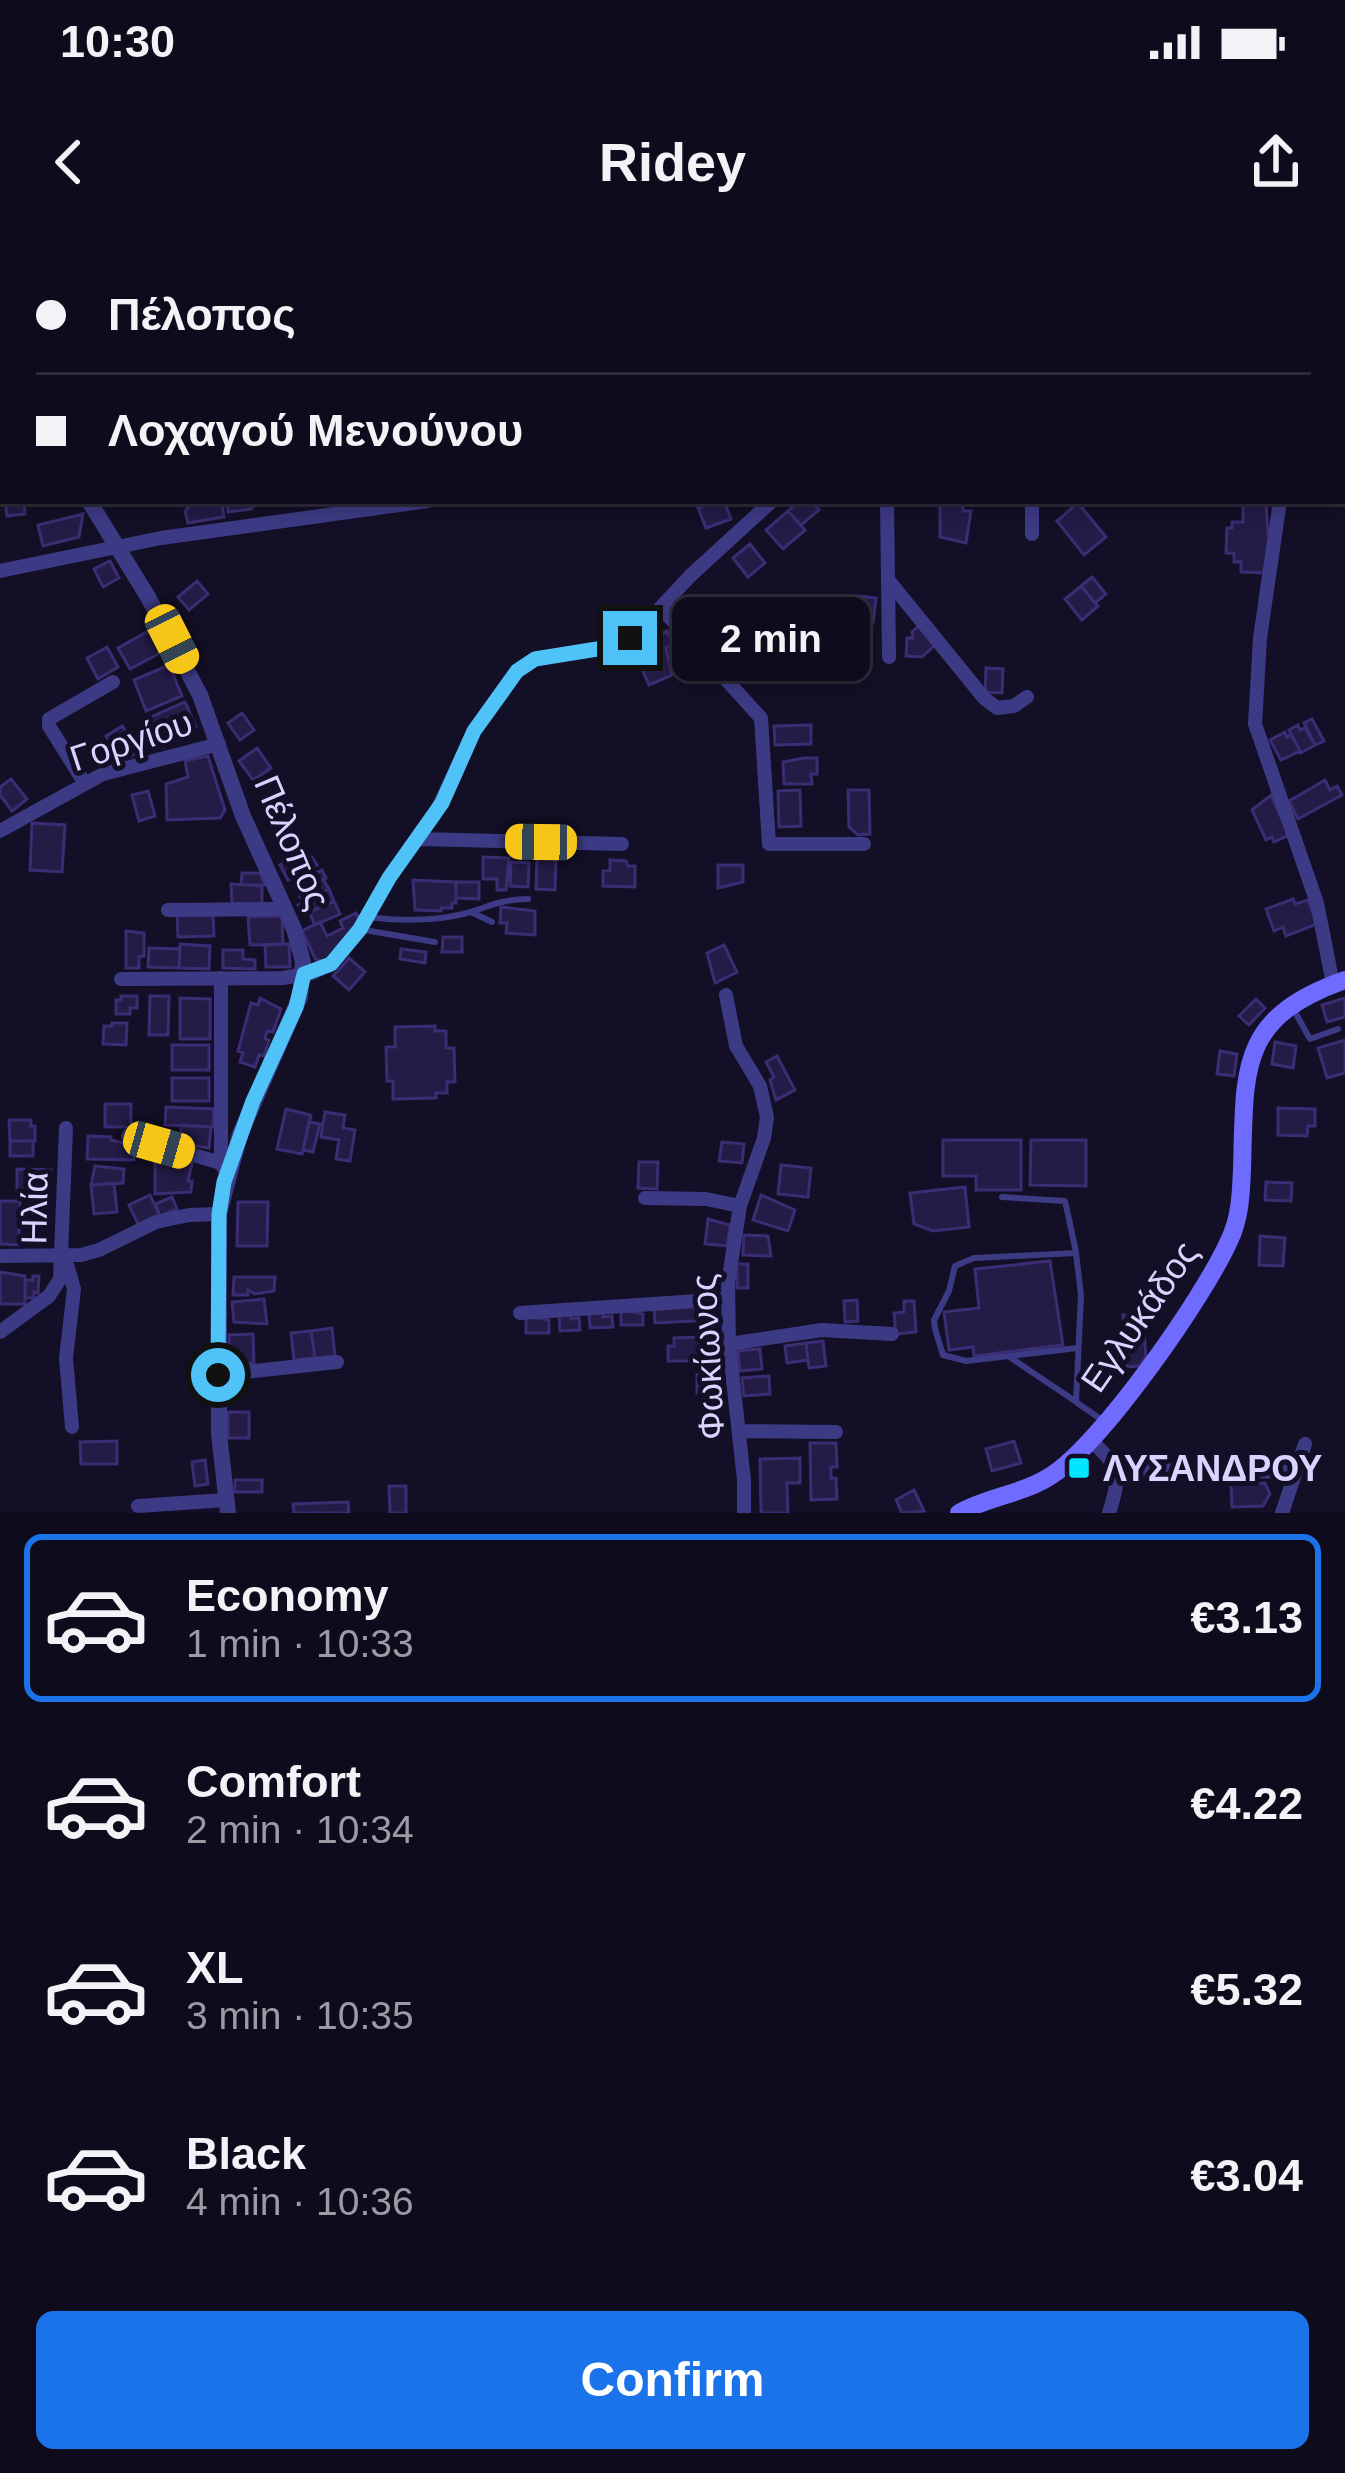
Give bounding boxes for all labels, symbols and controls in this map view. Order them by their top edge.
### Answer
text: 10:30 [60,16,175,67]
icon: back [36,129,102,195]
icon: share [1243,129,1309,195]
text: Ridey [599,132,746,192]
text: Πέλοπος [108,289,296,340]
text: Λοχαγού Μενούνου [108,405,523,456]
callout: 2 min [672,596,870,680]
car [140,599,204,679]
route end [603,611,657,665]
text: 2 min [720,617,822,660]
street label: Γοργίου [65,702,197,779]
street label: Πέλοπος [246,769,339,915]
car [505,823,577,861]
car [119,1118,199,1172]
street label: Ηλία [13,1171,56,1245]
street label: Εγλυκάδος [1073,1233,1206,1400]
street label: Φωκίωνος [683,1273,732,1441]
route start [191,1348,245,1402]
place label: ΛΥΣΑΝΔΡΟΥ [1103,1448,1322,1489]
marker: ΛΥΣΑΝΔΡΟΥ [1066,1455,1092,1481]
icon: car [42,1564,150,1672]
text: Economy [186,1570,389,1621]
text: €3.13 [1190,1592,1303,1643]
text: 1 min · 10:33 [186,1622,414,1665]
icon: car [42,1750,150,1858]
text: Comfort [186,1756,361,1807]
text: €4.22 [1190,1778,1303,1829]
text: 2 min · 10:34 [186,1808,414,1851]
icon: car [42,1936,150,2044]
text: XL [186,1942,244,1993]
text: €5.32 [1190,1964,1303,2015]
text: 3 min · 10:35 [186,1994,414,2037]
icon: car [42,2122,150,2230]
text: Black [186,2128,306,2179]
text: €3.04 [1190,2150,1303,2201]
text: 4 min · 10:36 [186,2180,414,2223]
button: Confirm [36,2311,1309,2449]

